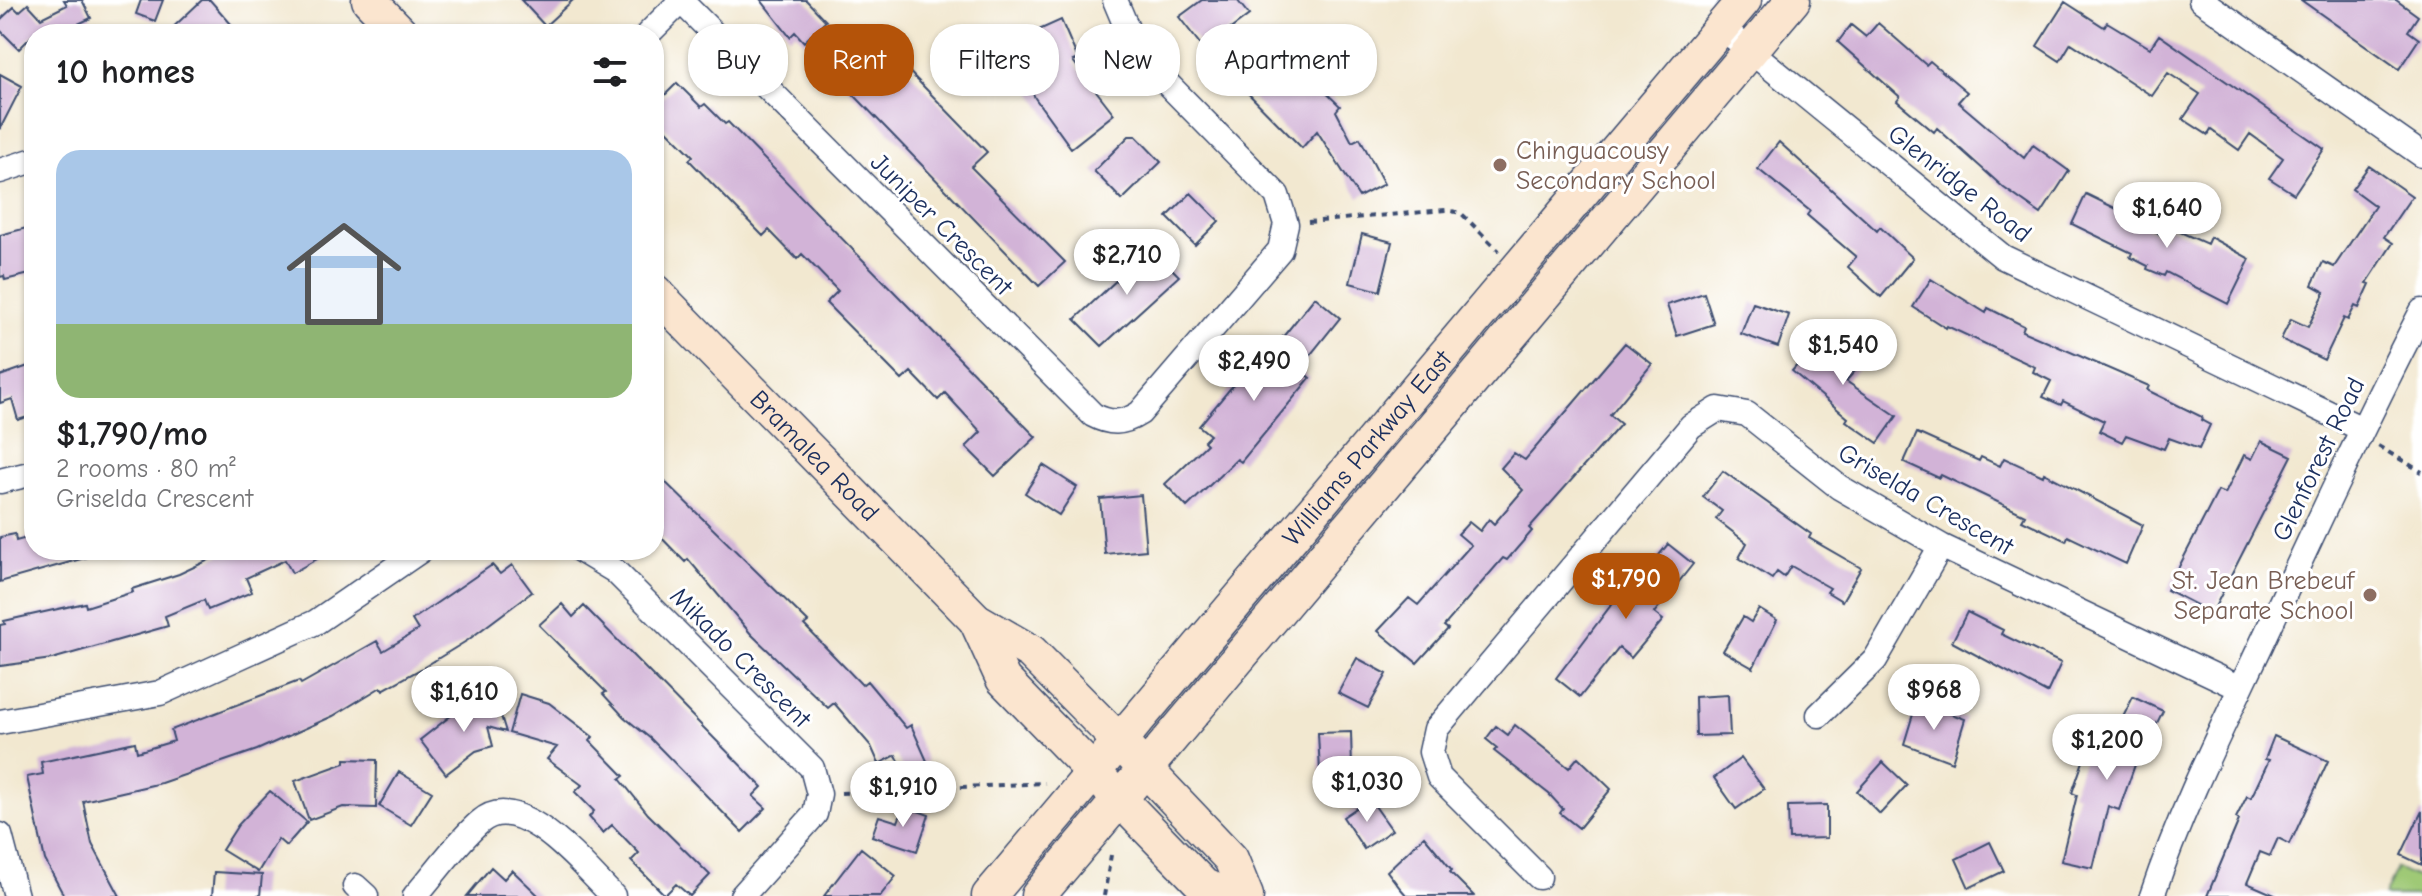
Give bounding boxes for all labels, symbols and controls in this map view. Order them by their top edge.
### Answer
chip: Buy [688,24,788,96]
chip: Rent [804,24,914,96]
chip: Filters [930,24,1059,96]
chip: New [1075,24,1180,96]
chip: Apartment [1196,24,1377,96]
icon: filters [588,50,632,94]
text: 10 homes [56,52,195,92]
street label: Glenridge Road [1882,119,2037,249]
place label: Chinguacousy Secondary School [1516,136,1716,196]
street label: Juniper Crescent [864,148,1020,303]
marker: Chinguacousy Secondary School [1491,156,1509,174]
pin: $1,640 [2102,182,2232,250]
text: $1,640 [2131,193,2203,223]
icon: home [272,202,416,346]
pin: $2,710 [1062,229,1192,297]
text: $2,710 [1092,240,1162,270]
pin: $1,540 [1778,319,1908,387]
text: $1,540 [1807,330,1879,360]
pin: $2,490 [1189,335,1319,403]
street label: Williams Parkway East [1277,344,1459,552]
text: $2,490 [1217,346,1291,376]
street label: Glenforest Road [2266,373,2371,546]
street label: Bramalea Road [744,384,885,528]
text: $1,790/mo [56,414,208,454]
street label: Griselda Crescent [1833,438,2020,563]
text: 2 rooms · 80 m² [56,454,236,484]
text: Griselda Crescent [56,484,253,514]
pin: $1,790 [1561,553,1691,621]
text: $1,790 [1591,564,1661,594]
place label: St. Jean Brebeuf Separate School [2172,566,2356,626]
street label: Mikado Crescent [664,581,818,735]
marker: St. Jean Brebeuf Separate School [2361,586,2379,604]
pin: $968 [1887,664,1981,732]
pin: $1,610 [399,666,529,734]
text: $968 [1906,675,1962,705]
text: $1,610 [429,677,499,707]
pin: $1,200 [2042,714,2172,782]
text: $1,200 [2070,725,2144,755]
pin: $1,030 [1302,756,1432,824]
pin: $1,910 [838,761,968,829]
text: $1,030 [1330,767,1404,797]
text: $1,910 [868,772,938,802]

